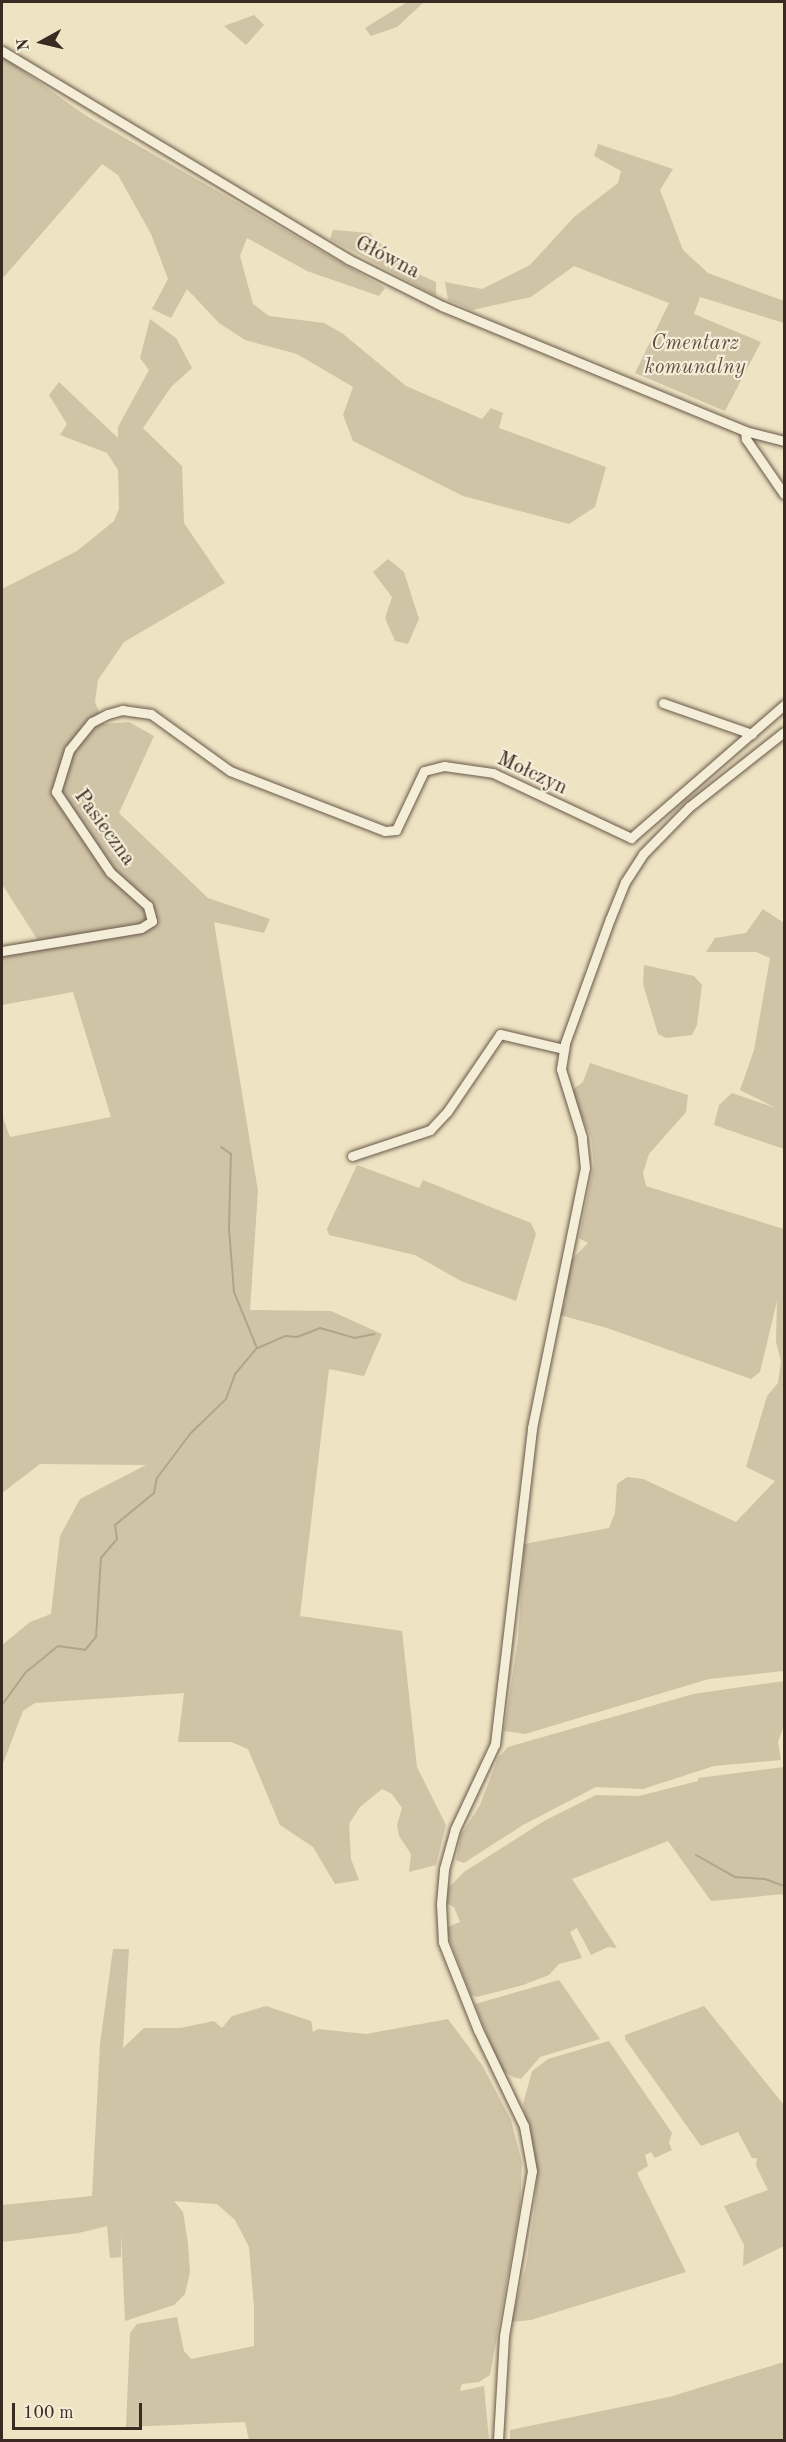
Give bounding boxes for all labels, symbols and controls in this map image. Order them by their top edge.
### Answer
north arrow [12,12,72,72]
text: N [15,37,33,52]
street label: Główna [351,231,423,285]
park label: Cmentarz komunalny [644,331,746,381]
street label: Mołczyn [493,747,571,801]
street label: Pasieczna [68,785,140,871]
scale bar [15,2391,146,2429]
text: 100 m [23,2404,74,2422]

